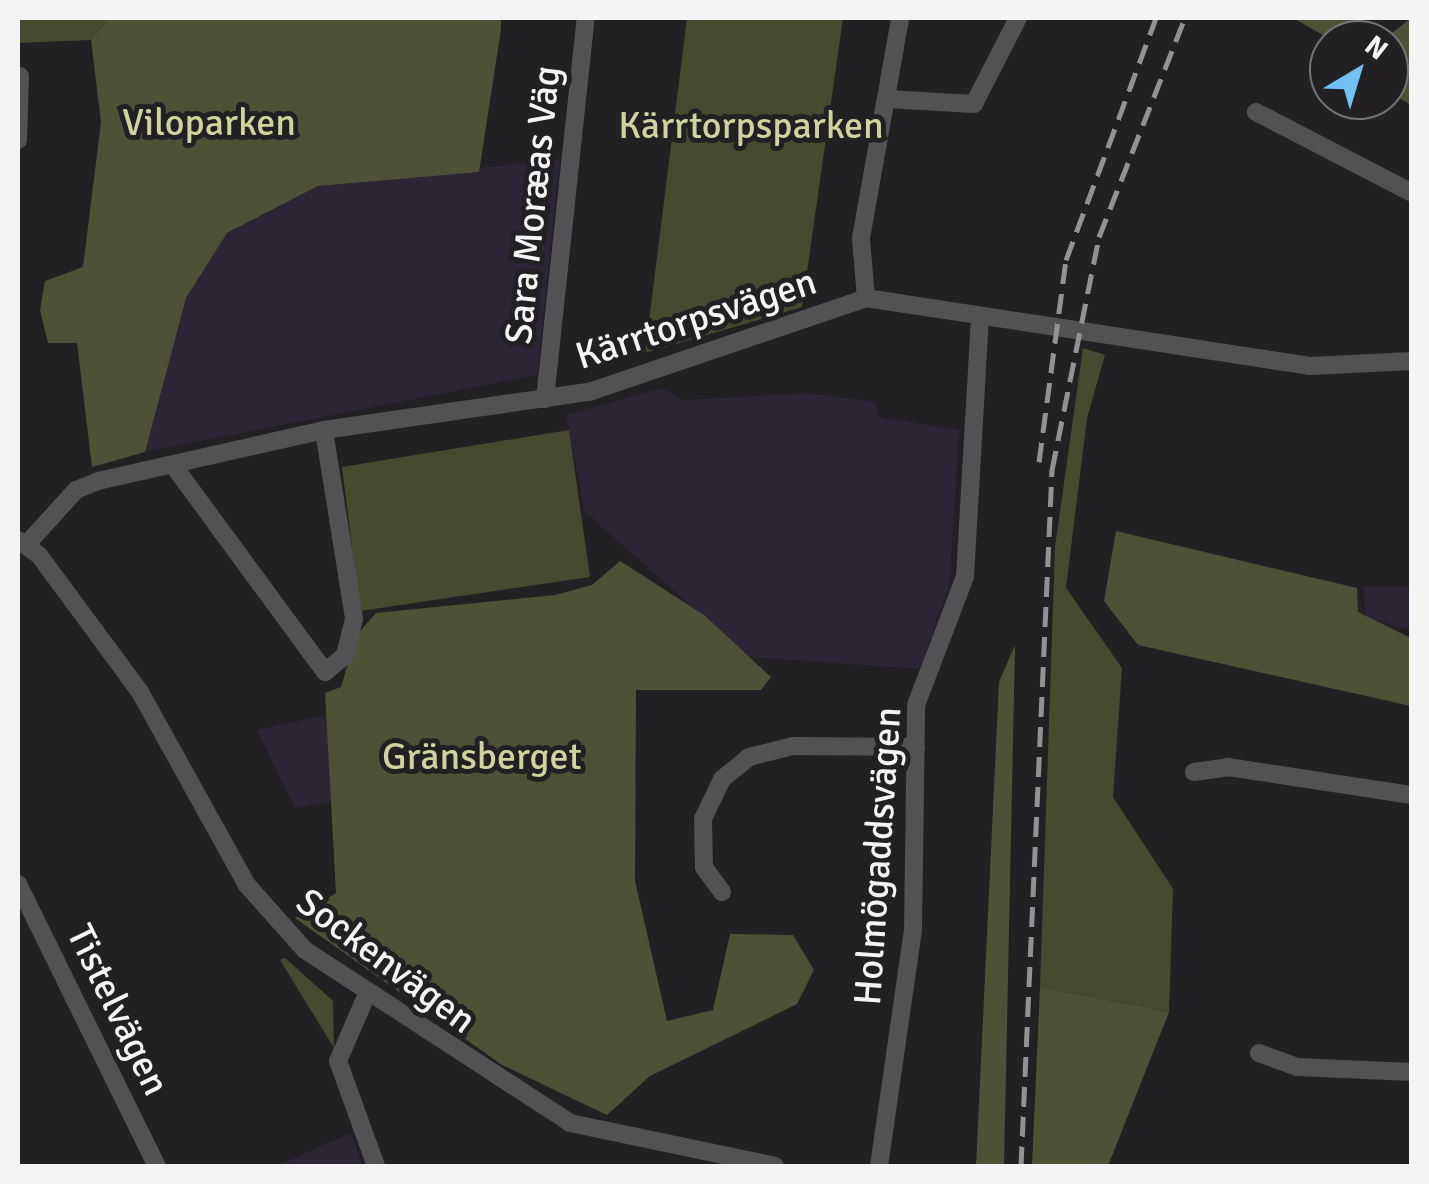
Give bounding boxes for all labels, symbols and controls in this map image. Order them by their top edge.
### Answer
north arrow [1309,20,1409,120]
text: N [1358,29,1394,67]
street label: Sara Moræas Väg [496,64,570,346]
park label: Viloparken [122,100,296,146]
park label: Kärrtorpsparken [618,103,884,149]
street label: Kärrtorpsvägen [570,259,822,379]
street label: Holmögaddsvägen [845,705,911,1007]
park label: Gränsberget [382,734,582,780]
street label: Sockenvägen [287,879,485,1043]
street label: Tistelvägen [57,917,179,1103]

